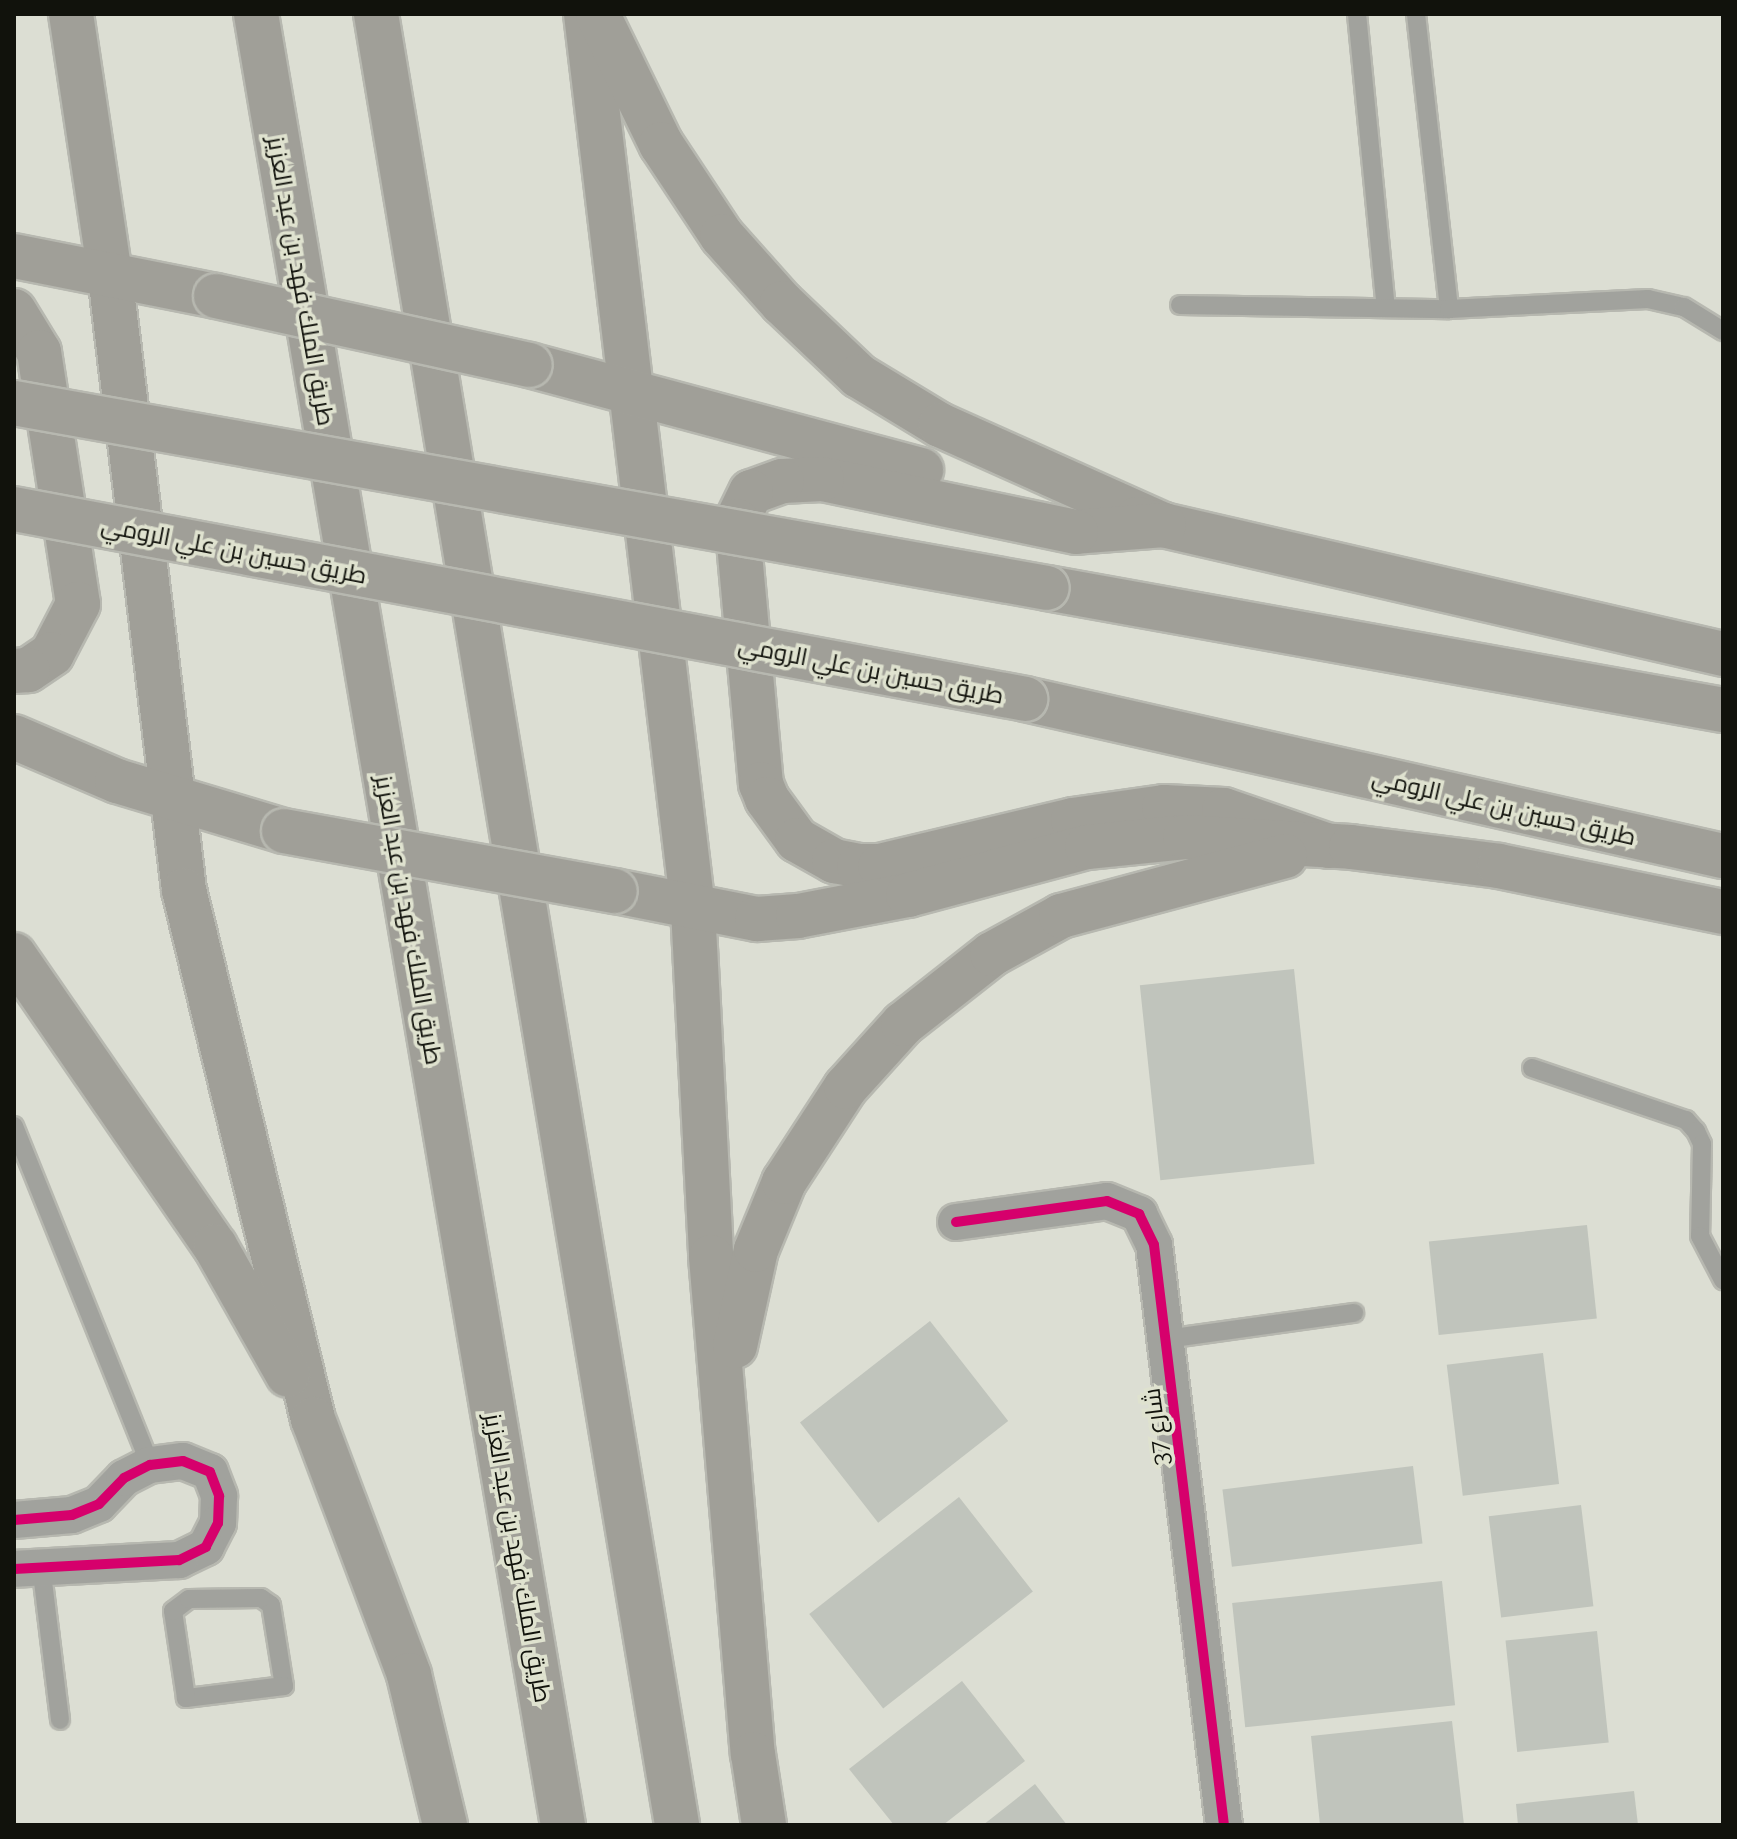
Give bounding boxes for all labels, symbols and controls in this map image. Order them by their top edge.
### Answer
street label: طريق الملك فهد بن عبد العزيز [261,134,341,428]
street label: طريق حسين بن علي الرومي [99,510,369,590]
street label: طريق حسين بن علي الرومي [736,630,1006,710]
street label: طريق حسين بن علي الرومي [1369,763,1639,851]
street label: طريق الملك فهد بن عبد العزيز [369,773,449,1067]
street label: شارع 37 [1137,1386,1175,1468]
street label: طريق الملك فهد بن عبد العزيز [478,1411,558,1705]

